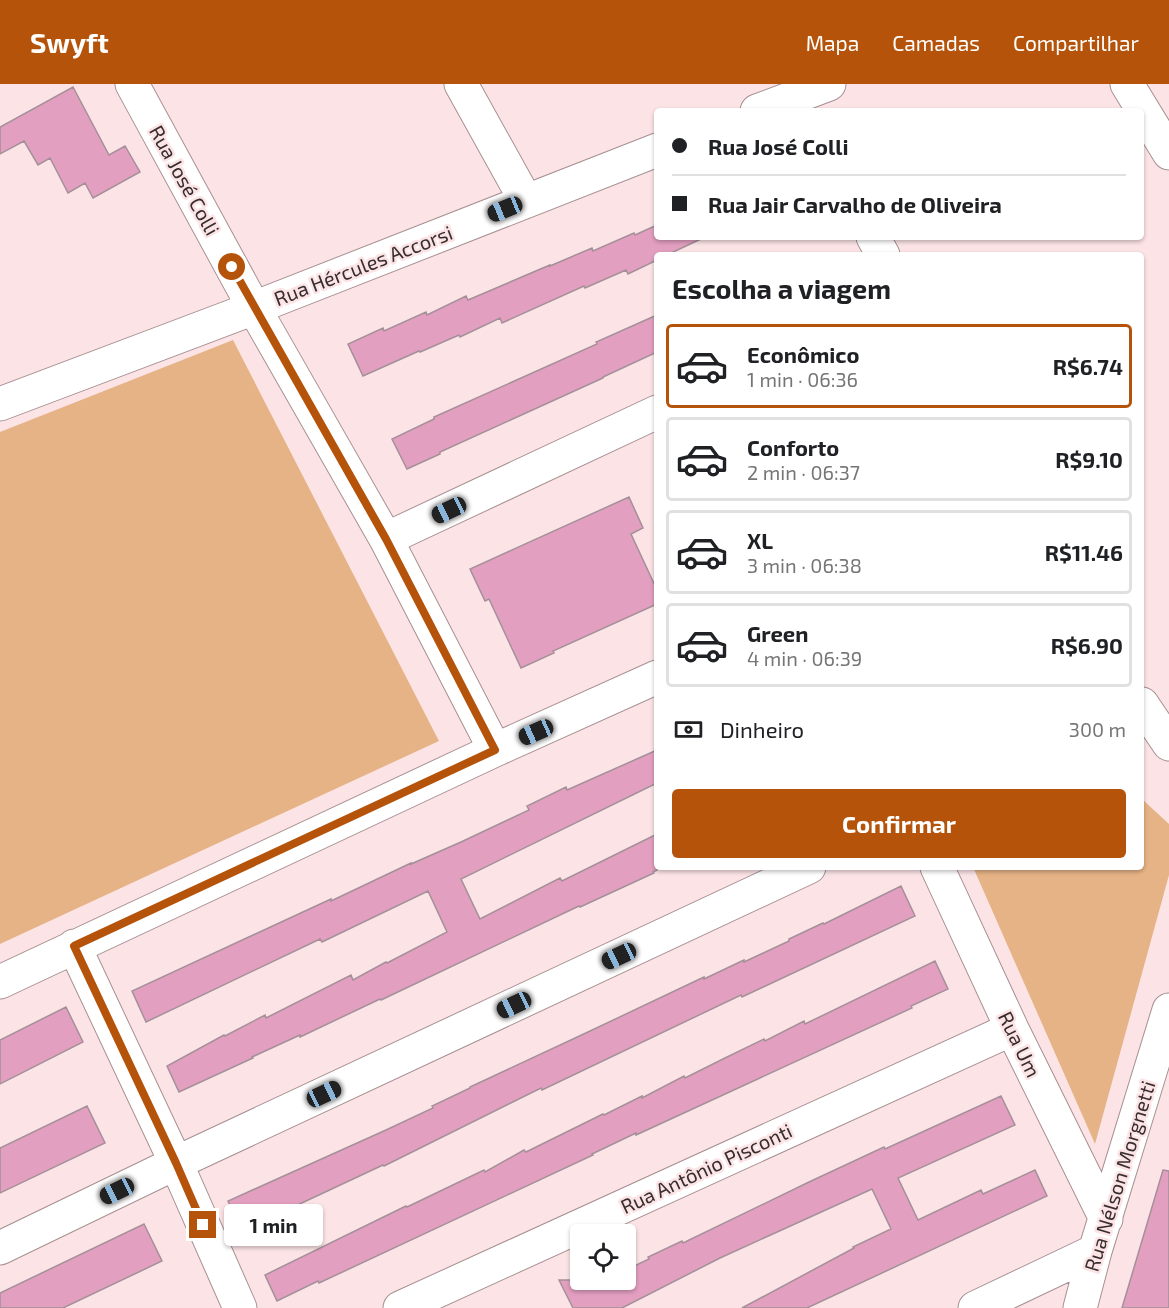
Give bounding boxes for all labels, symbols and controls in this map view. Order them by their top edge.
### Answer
text: Swyft [30,25,109,59]
text: Mapa [806,30,859,55]
text: Camadas [892,30,980,55]
text: Compartilhar [1013,30,1139,55]
street label: Rua José Colli [145,121,225,239]
text: Rua José Colli [708,133,849,159]
text: Rua Jair Carvalho de Oliveira [708,191,1002,217]
car [485,194,525,224]
street label: Rua Hércules Accorsi [270,220,456,310]
route start [218,253,245,280]
text: Escolha a viagem [672,272,891,304]
icon: car [675,339,729,393]
text: Econômico [747,341,859,367]
text: R$6.74 [1053,353,1123,379]
text: 1 min · 06:36 [747,367,858,391]
icon: car [675,432,729,486]
text: Conforto [747,434,839,460]
text: R$9.10 [1055,446,1123,472]
text: 2 min · 06:37 [747,460,860,484]
car [429,494,469,526]
icon: car [675,525,729,579]
text: XL [747,527,773,553]
text: R$11.46 [1045,539,1123,565]
text: 3 min · 06:38 [747,553,862,577]
icon: car [675,618,729,672]
text: Green [747,620,809,646]
text: R$6.90 [1051,632,1123,658]
text: 4 min · 06:39 [747,646,862,670]
icon: cash [672,713,705,746]
car [516,716,556,748]
text: Dinheiro [720,716,804,742]
text: 300 m [1069,717,1126,741]
button: Confirmar [672,789,1126,858]
car [599,940,639,972]
car [494,989,534,1021]
street label: Rua Um [994,1007,1046,1081]
car [304,1078,344,1110]
street label: Rua Nélson Morgnetti [1079,1078,1159,1274]
street label: Rua Antônio Pisconti [617,1118,795,1218]
car [97,1175,137,1207]
callout: 1 min [224,1204,323,1246]
route end [189,1211,216,1238]
text: 1 min [249,1213,298,1237]
map controls [570,1224,636,1290]
button: locate [570,1224,636,1290]

